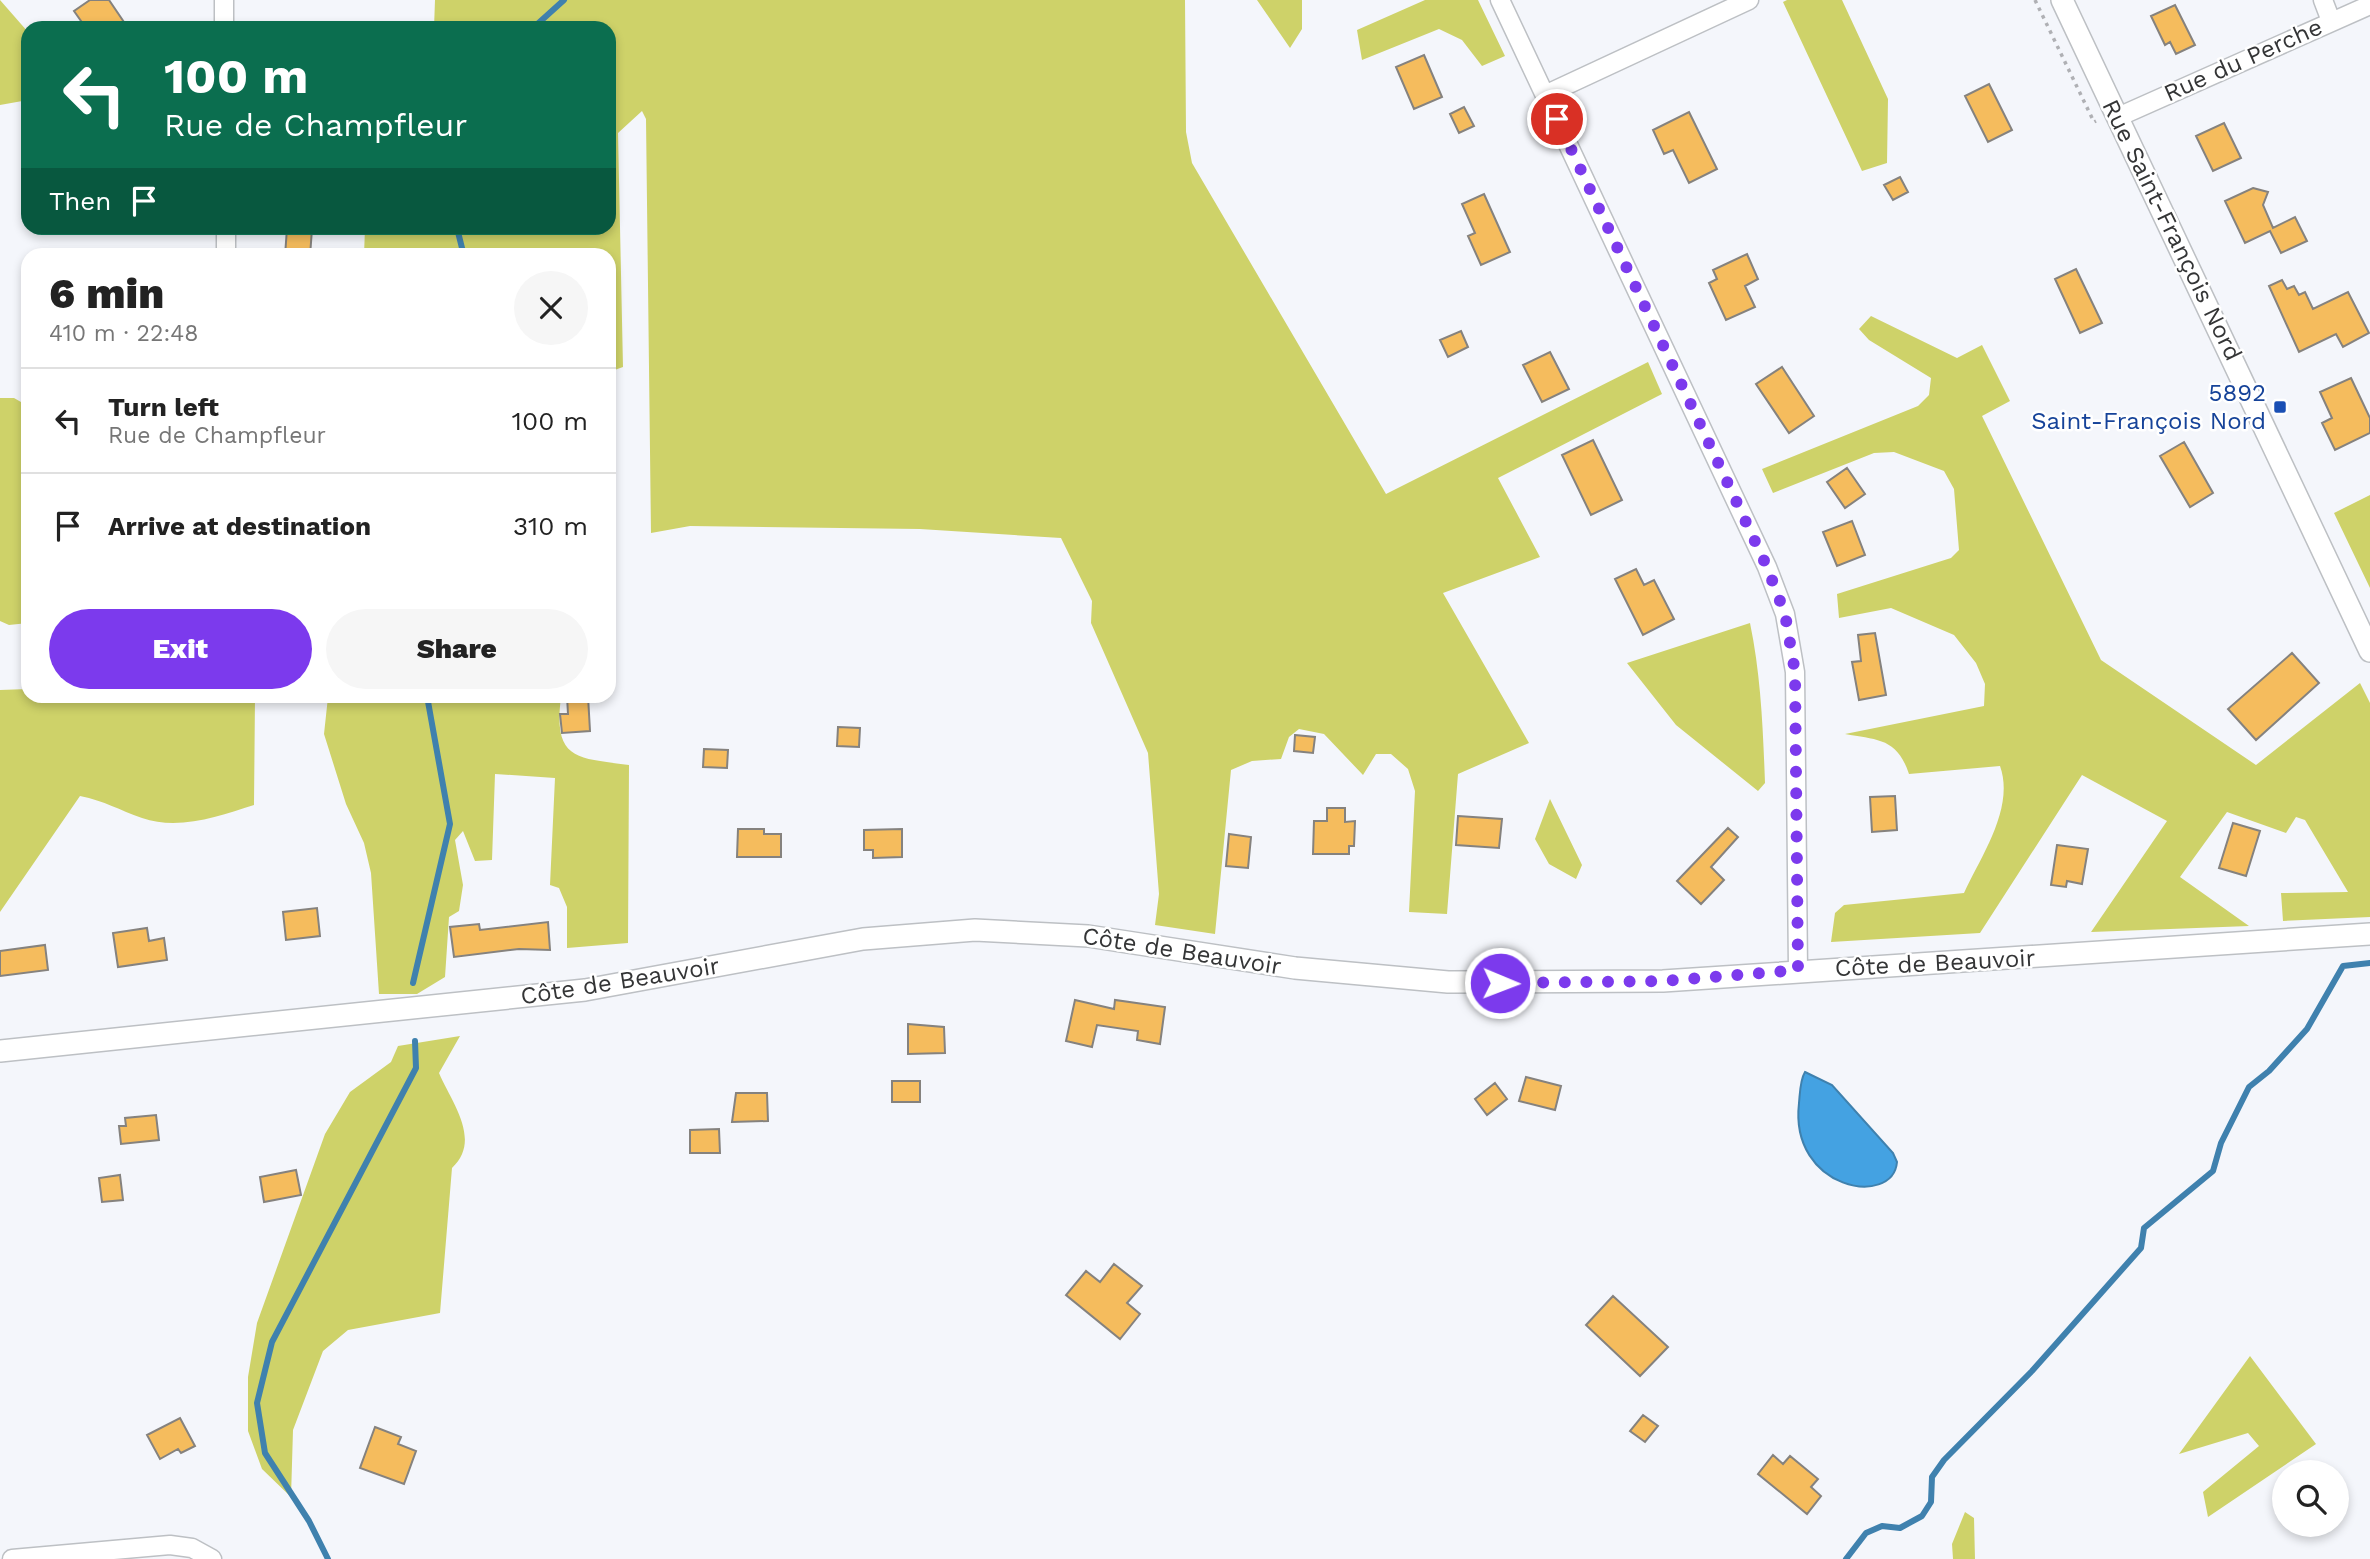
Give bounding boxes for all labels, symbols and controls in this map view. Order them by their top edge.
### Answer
street label: Rue du Perche [2159,13,2327,107]
text: 100 m [164,47,308,105]
icon: left [49,49,140,140]
pin [1527,89,1587,149]
street label: Rue Saint-François Nord [2096,95,2248,365]
icon: arrive [1538,100,1576,138]
text: Rue de Champfleur [164,106,467,144]
icon: arrive [125,182,163,220]
text: Then [49,186,111,216]
text: 6 min [49,269,164,318]
button: close [514,271,588,345]
text: 410 m · 22:48 [49,320,198,347]
place label: 5892 Saint-François Nord [2031,379,2266,435]
text: Turn left [108,392,219,422]
marker: 5892 Saint-François Nord [2272,399,2288,415]
icon: left [49,402,87,440]
text: 100 m [512,406,588,436]
text: Rue de Champfleur [108,422,326,449]
icon: arrive [49,507,87,545]
text: Arrive at destination [108,511,371,541]
text: 310 m [513,511,588,541]
button: Exit [49,609,312,689]
button: Share [326,609,588,689]
street label: Côte de Beauvoir [1081,921,1284,981]
street label: Côte de Beauvoir [1834,944,2036,982]
position arrow [1463,946,1537,1020]
street label: Côte de Beauvoir [519,951,722,1011]
map controls [2272,1460,2349,1537]
button: search [2272,1460,2349,1537]

